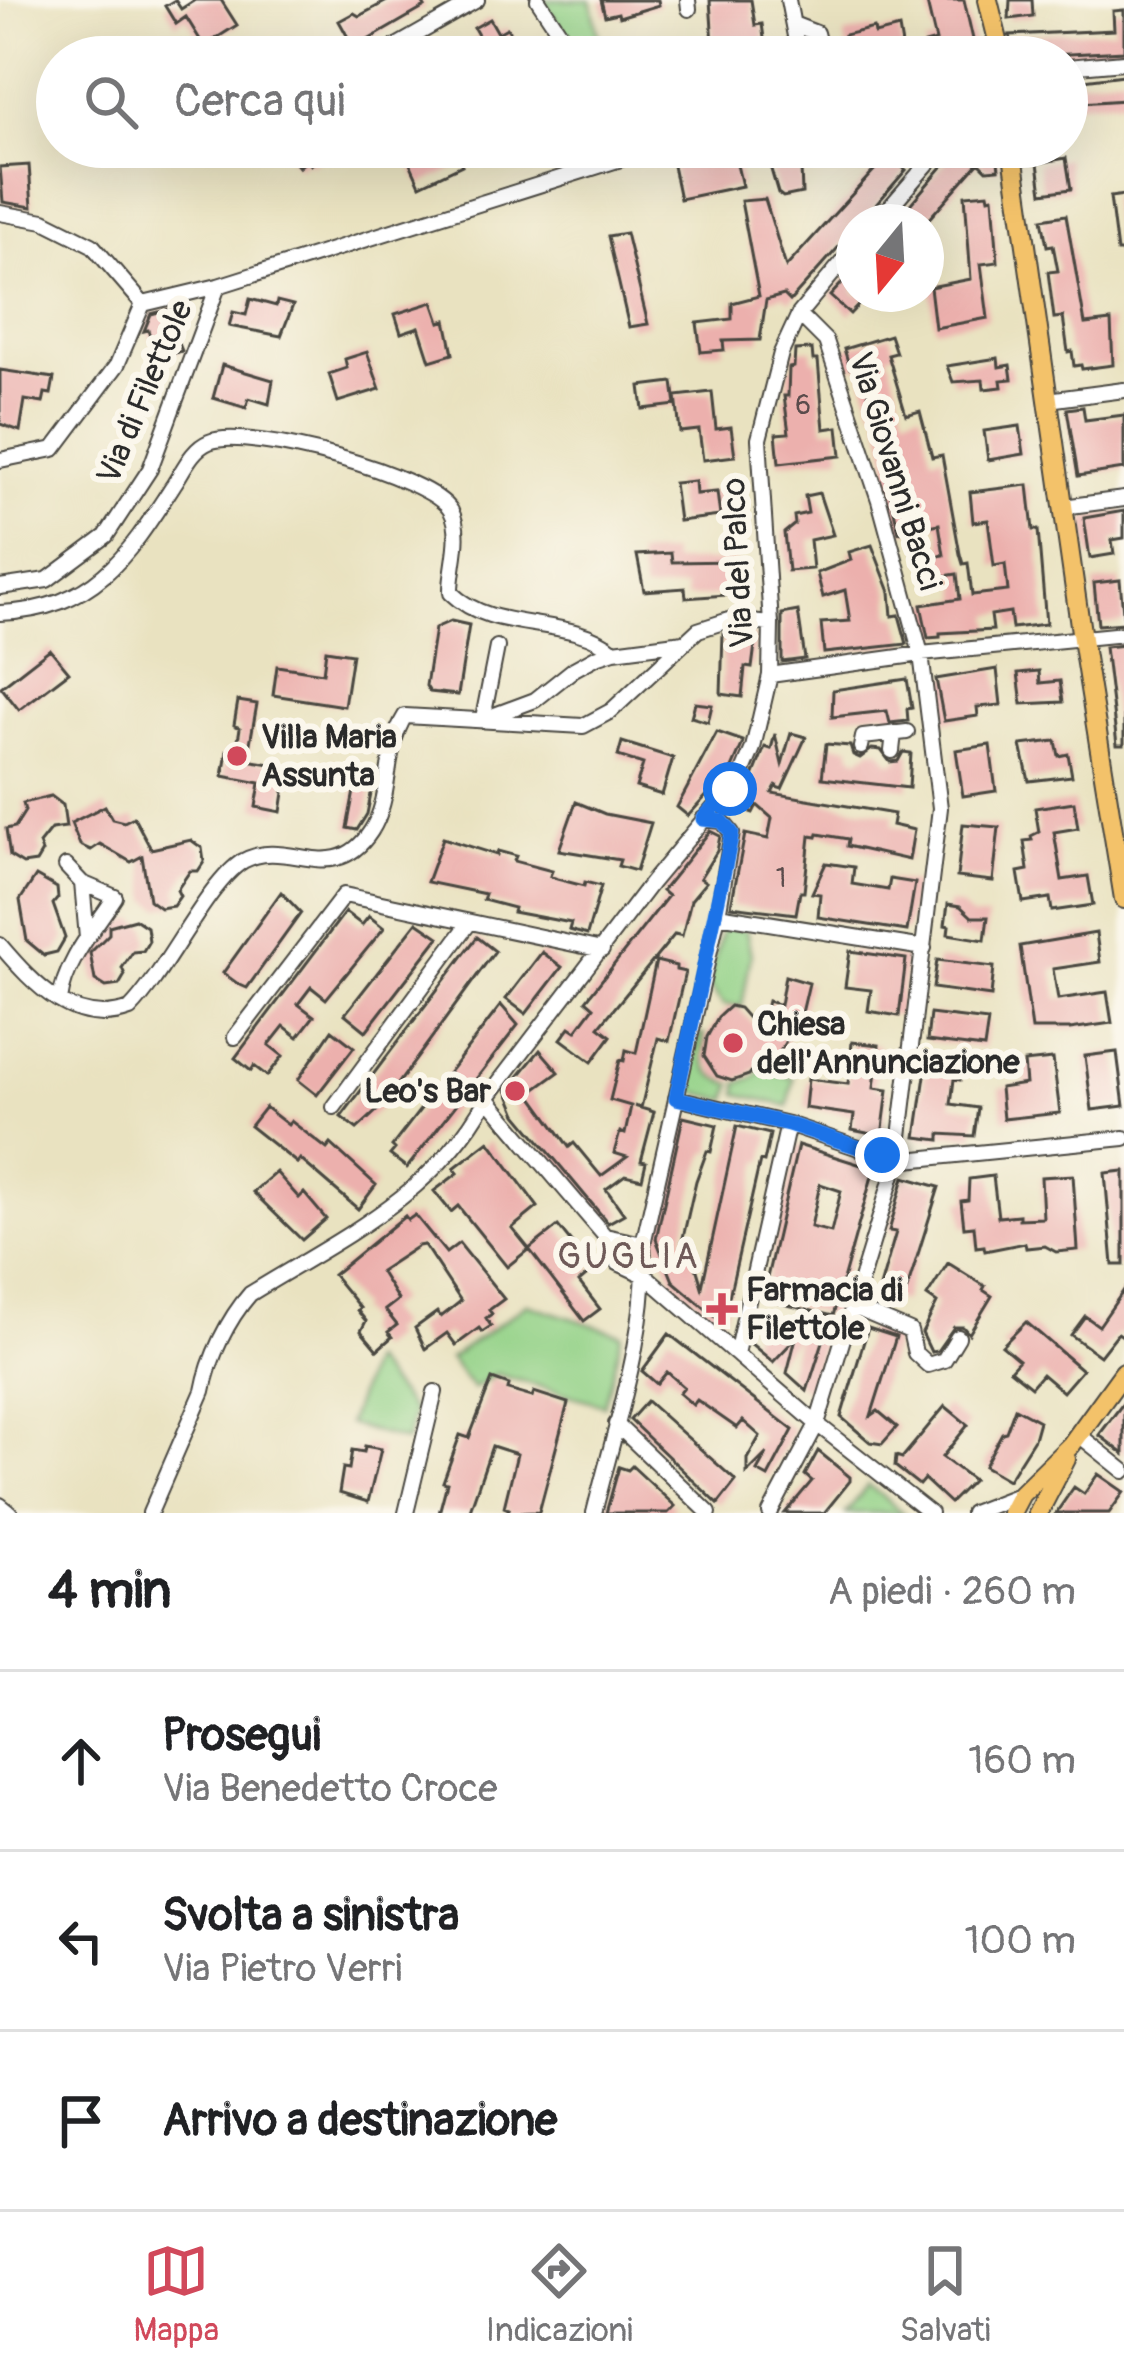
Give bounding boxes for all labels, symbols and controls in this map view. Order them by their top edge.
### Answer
search box [36,36,1088,168]
icon: search [78,69,144,135]
text: Cerca qui [174,74,345,130]
north arrow [836,204,944,312]
street label: Via di Filettole [88,294,202,490]
street label: Via Giovanni Bacci [839,347,951,595]
house number: 6 [795,389,811,422]
street label: Via del Palco [713,477,763,649]
place label: Villa Maria Assunta [261,717,397,796]
marker: Villa Maria Assunta [224,743,250,769]
route start [703,762,757,816]
house number: 1 [776,862,786,895]
place label: Chiesa dell'Annunciazione [757,1004,1020,1083]
marker: Chiesa dell'Annunciazione [720,1030,746,1056]
place label: Leo's Bar [364,1071,491,1112]
marker: Leo's Bar [502,1078,528,1104]
route end [855,1128,909,1182]
district label: GUGLIA [557,1234,701,1279]
place label: Farmacia di Filettole [746,1270,903,1349]
marker: Farmacia di Filettole [709,1296,735,1322]
text: 4 min [48,1559,171,1623]
text: A piedi · 260 m [828,1567,1076,1616]
text: Prosegui [162,1708,321,1764]
icon: ahead [48,1728,114,1794]
text: 160 m [968,1736,1076,1785]
text: Via Benedetto Croce [162,1764,497,1813]
text: Svolta a sinistra [162,1888,459,1944]
icon: left [48,1908,114,1974]
text: 100 m [964,1916,1076,1965]
text: Via Pietro Verri [162,1944,402,1993]
icon: arrive [48,2088,114,2154]
text: Arrivo a destinazione [162,2093,557,2149]
tab: Mappa [133,2238,219,2351]
tab: Indicazioni [486,2238,633,2351]
tab: Salvati [900,2238,991,2351]

